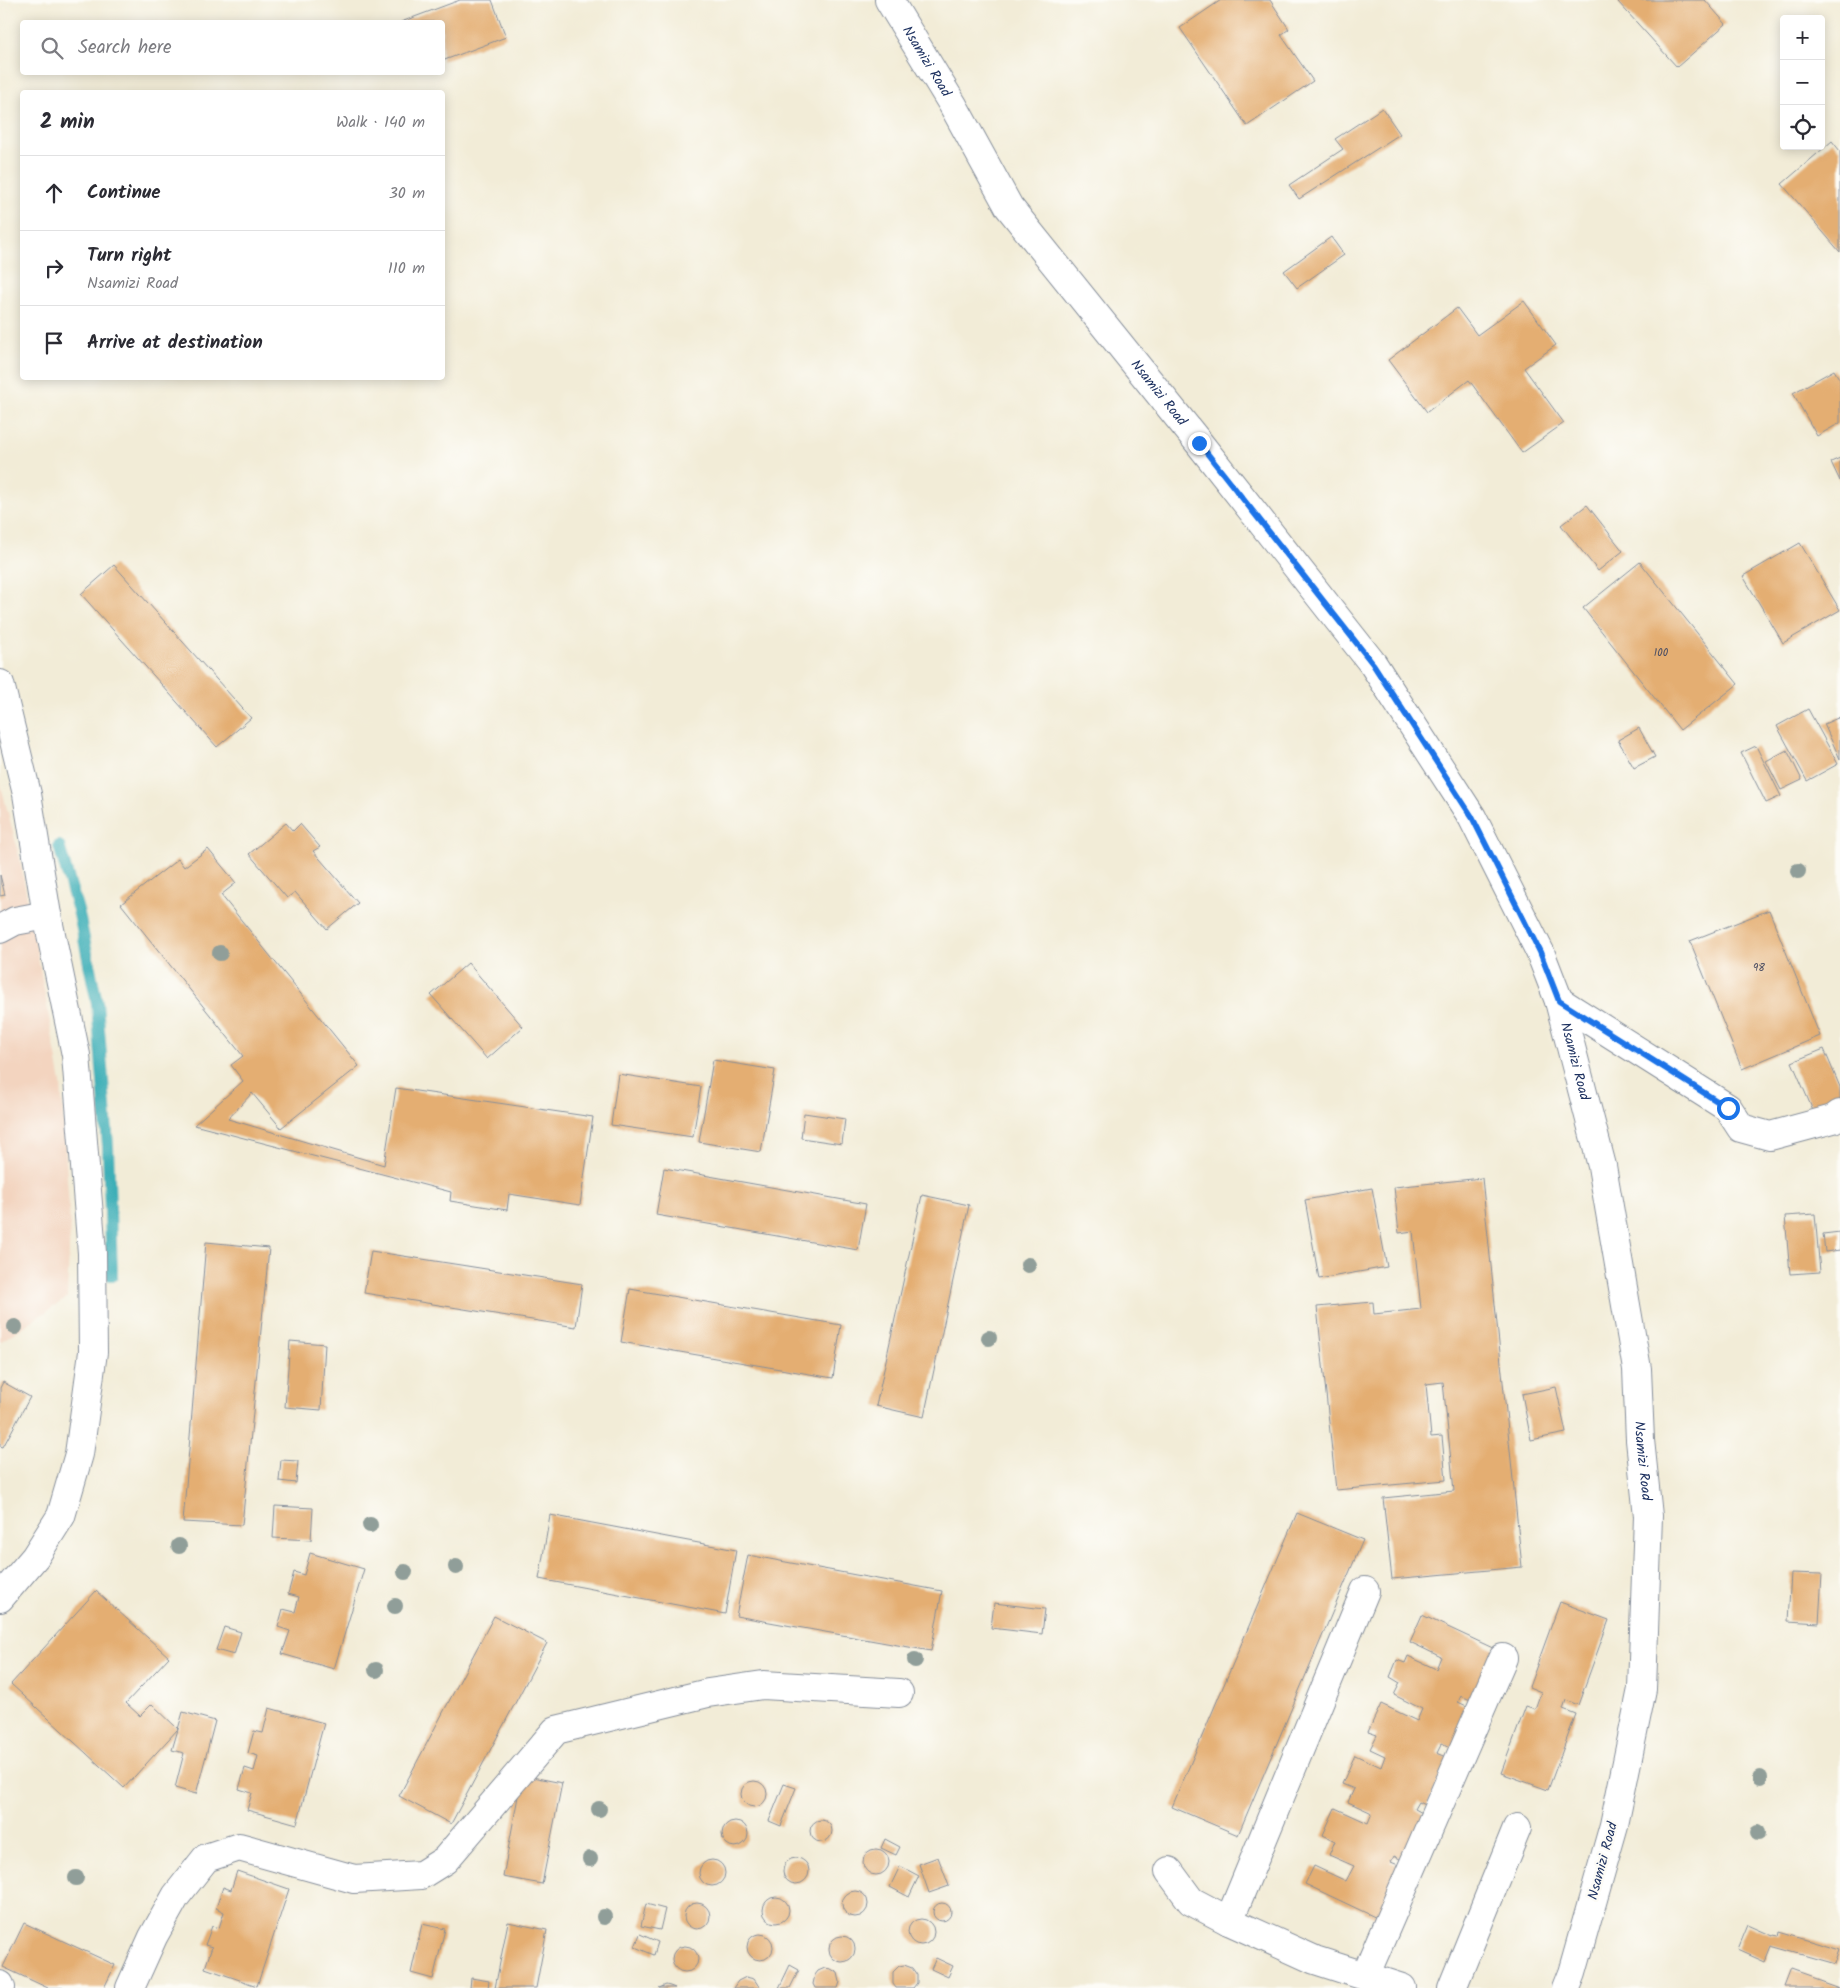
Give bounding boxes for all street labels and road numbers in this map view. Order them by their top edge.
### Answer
street label: Nsamizi Road [896,22,957,102]
street label: Nsamizi Road [1125,355,1193,432]
street label: Nsamizi Road [1554,1020,1596,1104]
street label: Nsamizi Road [1628,1421,1657,1503]
street label: Nsamizi Road [1582,1819,1624,1902]

